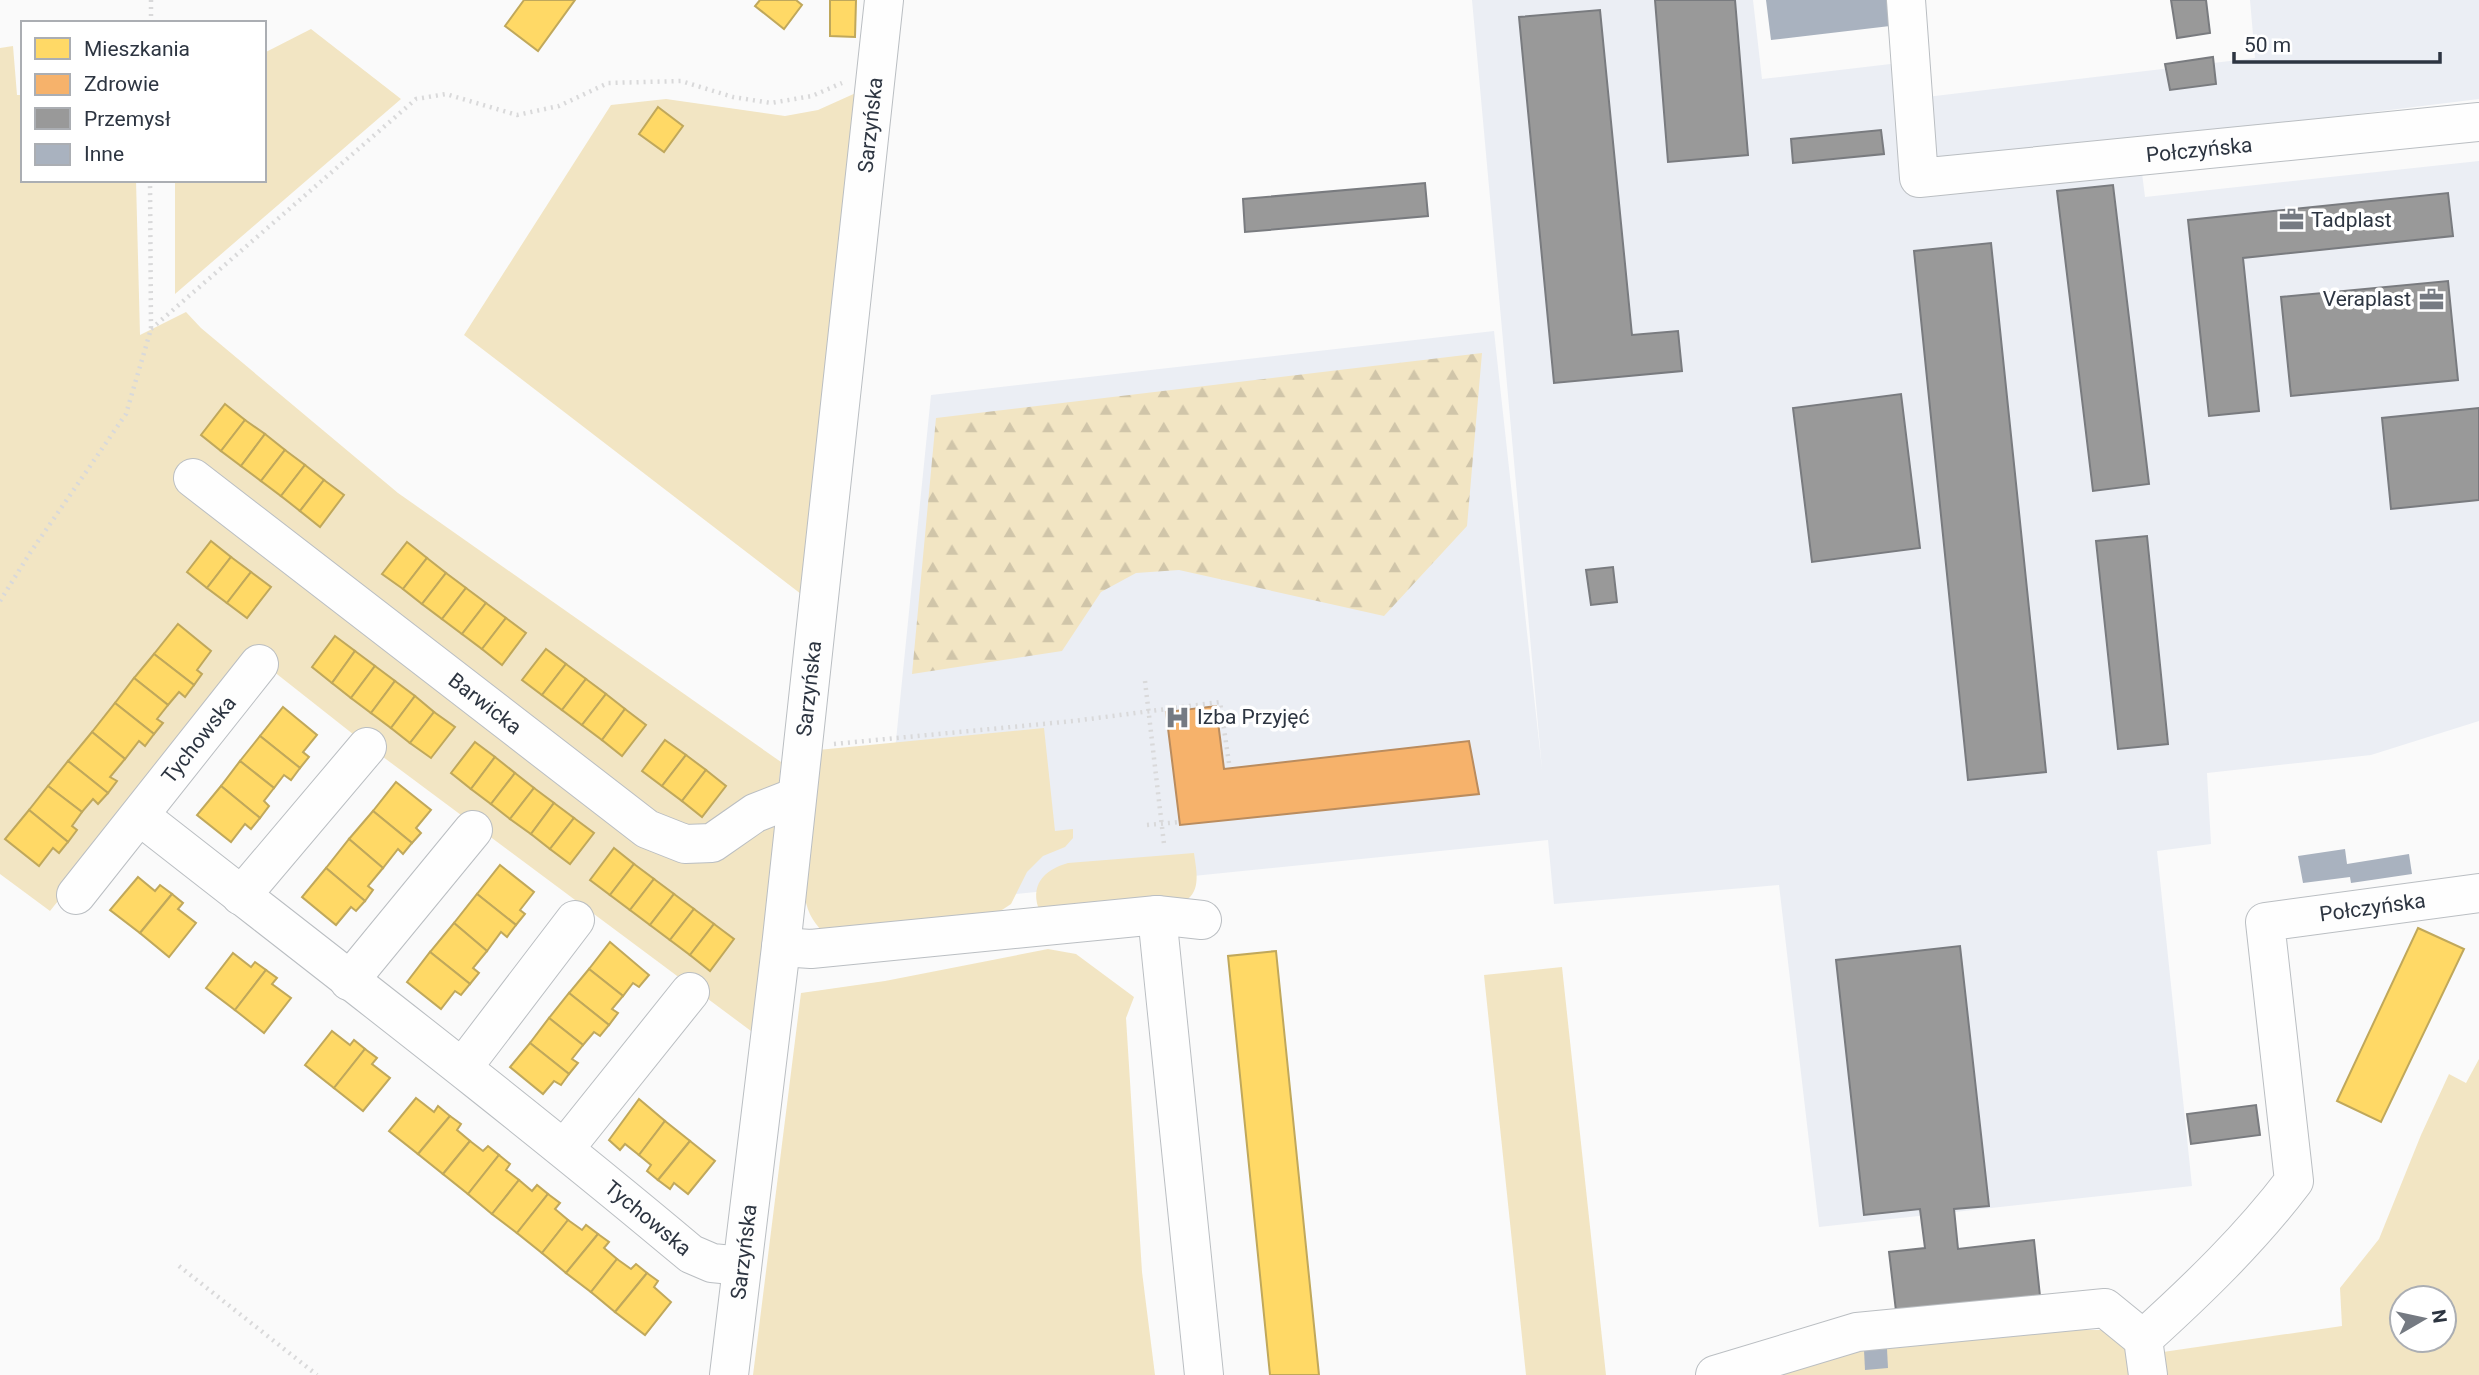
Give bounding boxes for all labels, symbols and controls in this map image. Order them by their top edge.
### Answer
legend [21,21,266,182]
scale bar [2234,21,2440,65]
text: 50 m [2244,33,2291,57]
text: Mieszkania [84,37,190,61]
text: Zdrowie [84,72,159,96]
street label: Sarzyńska [853,76,888,174]
text: Przemysł [84,107,171,131]
street label: Połczyńska [2145,133,2253,167]
text: Inne [84,142,124,166]
office icon: Tadplast [2277,206,2305,234]
place label: Tadplast [2311,208,2392,232]
office icon: Veraplast [2417,285,2445,313]
place label: Veraplast [2323,287,2411,311]
street label: Sarzyńska [792,640,826,738]
street label: Barwicka [444,668,526,739]
street label: Tychowska [157,691,241,788]
hospital icon: Izba Przyjęć [1163,703,1191,731]
place label: Izba Przyjęć [1197,705,1309,729]
street label: Połczyńska [2318,888,2427,926]
street label: Tychowska [600,1176,696,1261]
street label: Sarzyńska [726,1203,762,1301]
north arrow [2388,1284,2458,1354]
text: N [2427,1308,2452,1325]

